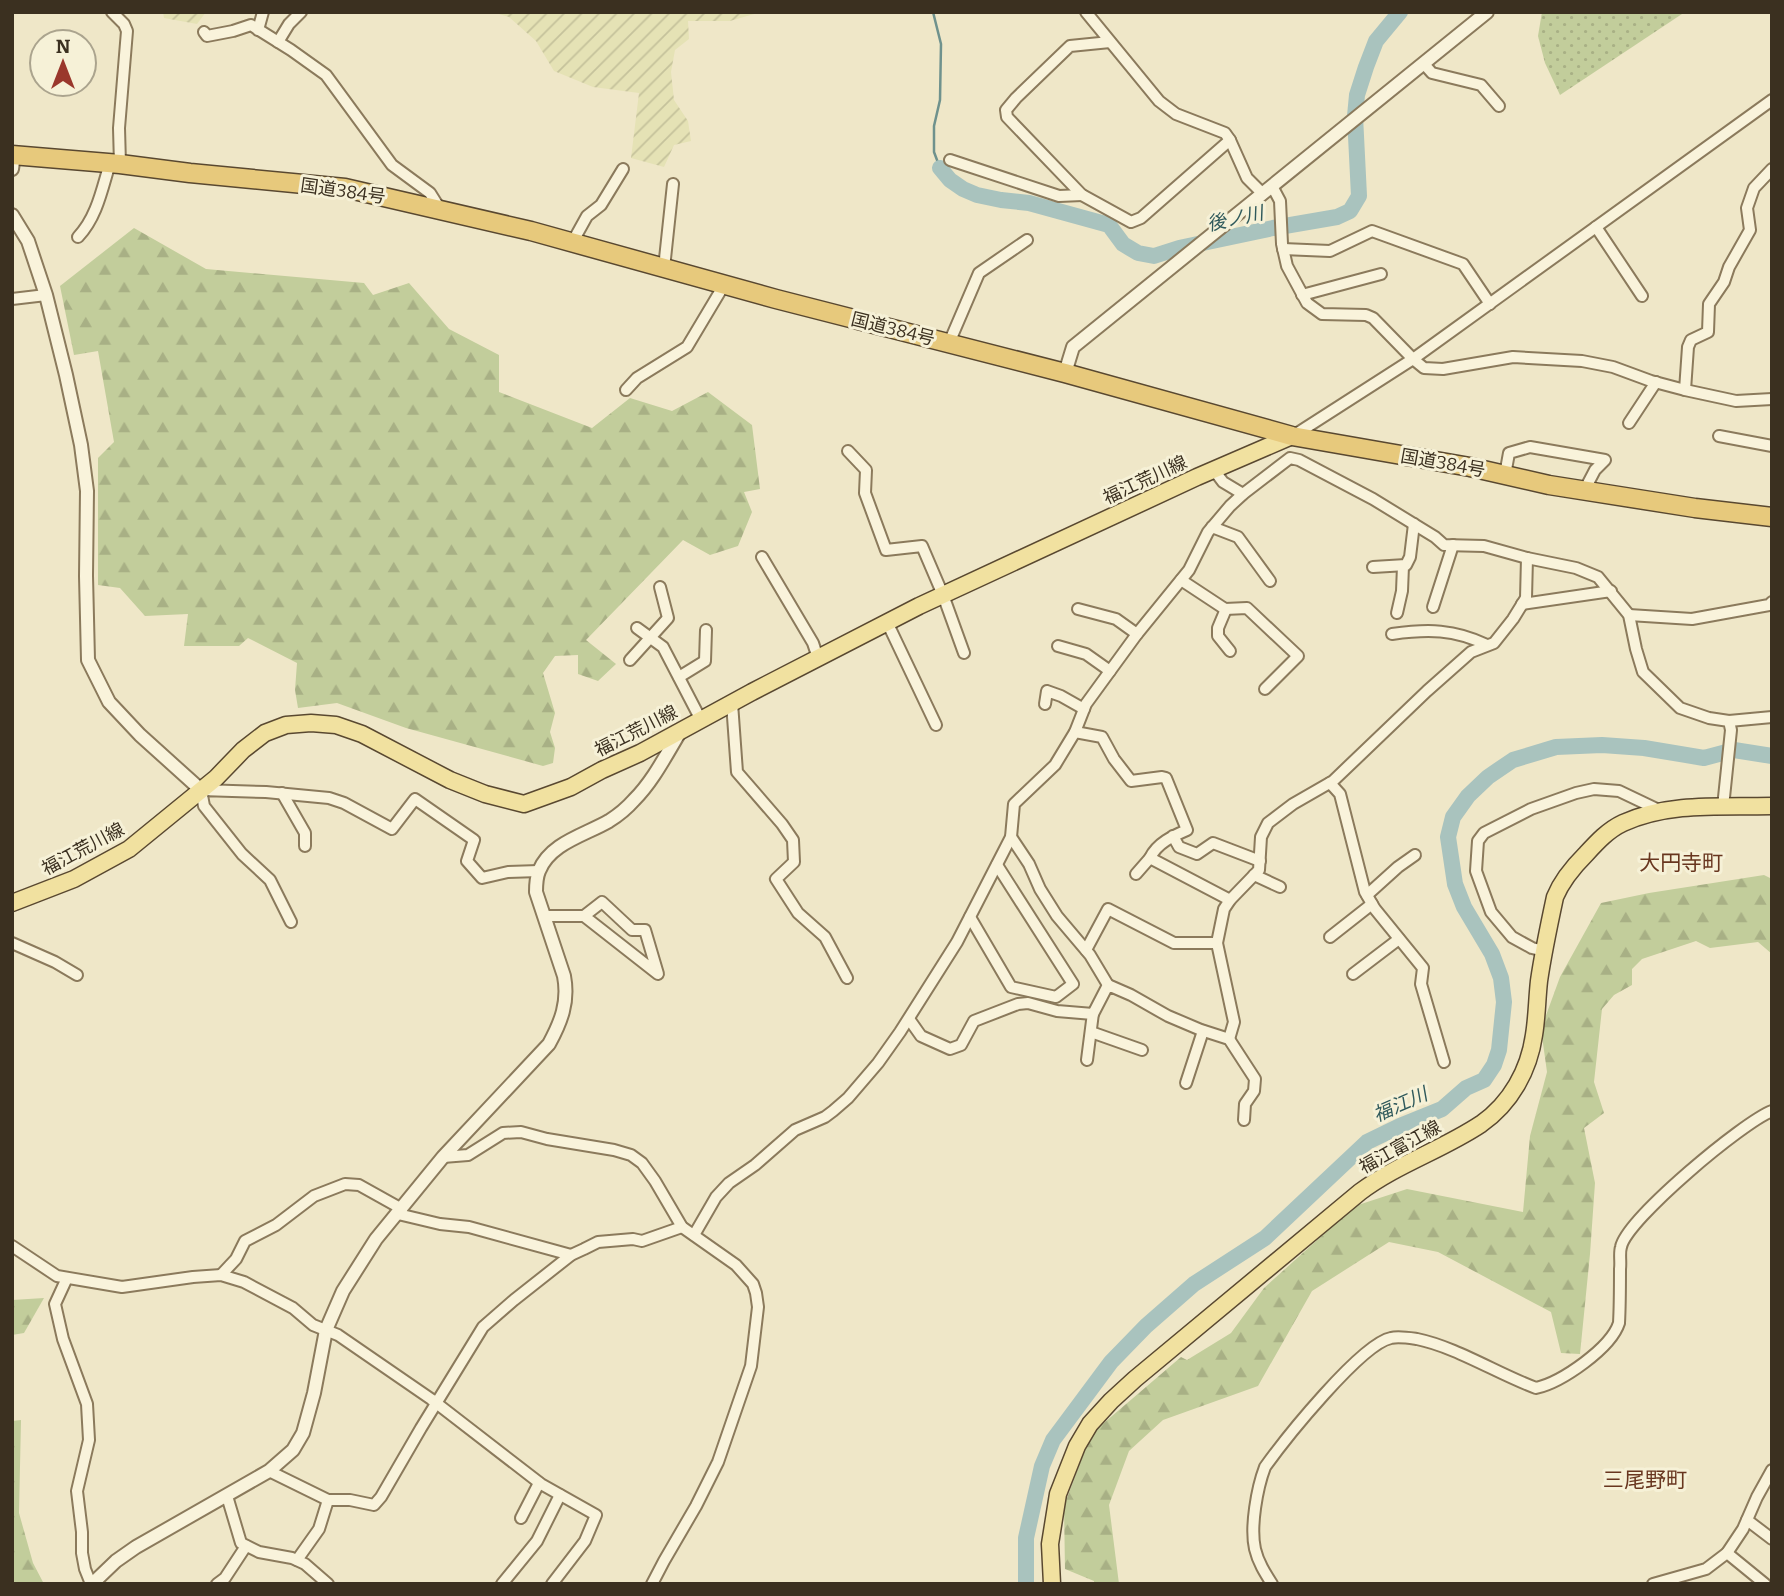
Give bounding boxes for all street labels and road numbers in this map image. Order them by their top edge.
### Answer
street label: 国道384号 [299,174,387,208]
street label: 国道384号 [849,308,937,350]
street label: 国道384号 [1399,445,1487,481]
street label: 福江荒川線 [1100,451,1190,509]
street label: 福江荒川線 [591,701,681,761]
street label: 福江荒川線 [38,818,128,880]
street label: 福江富江線 [1355,1116,1445,1178]

